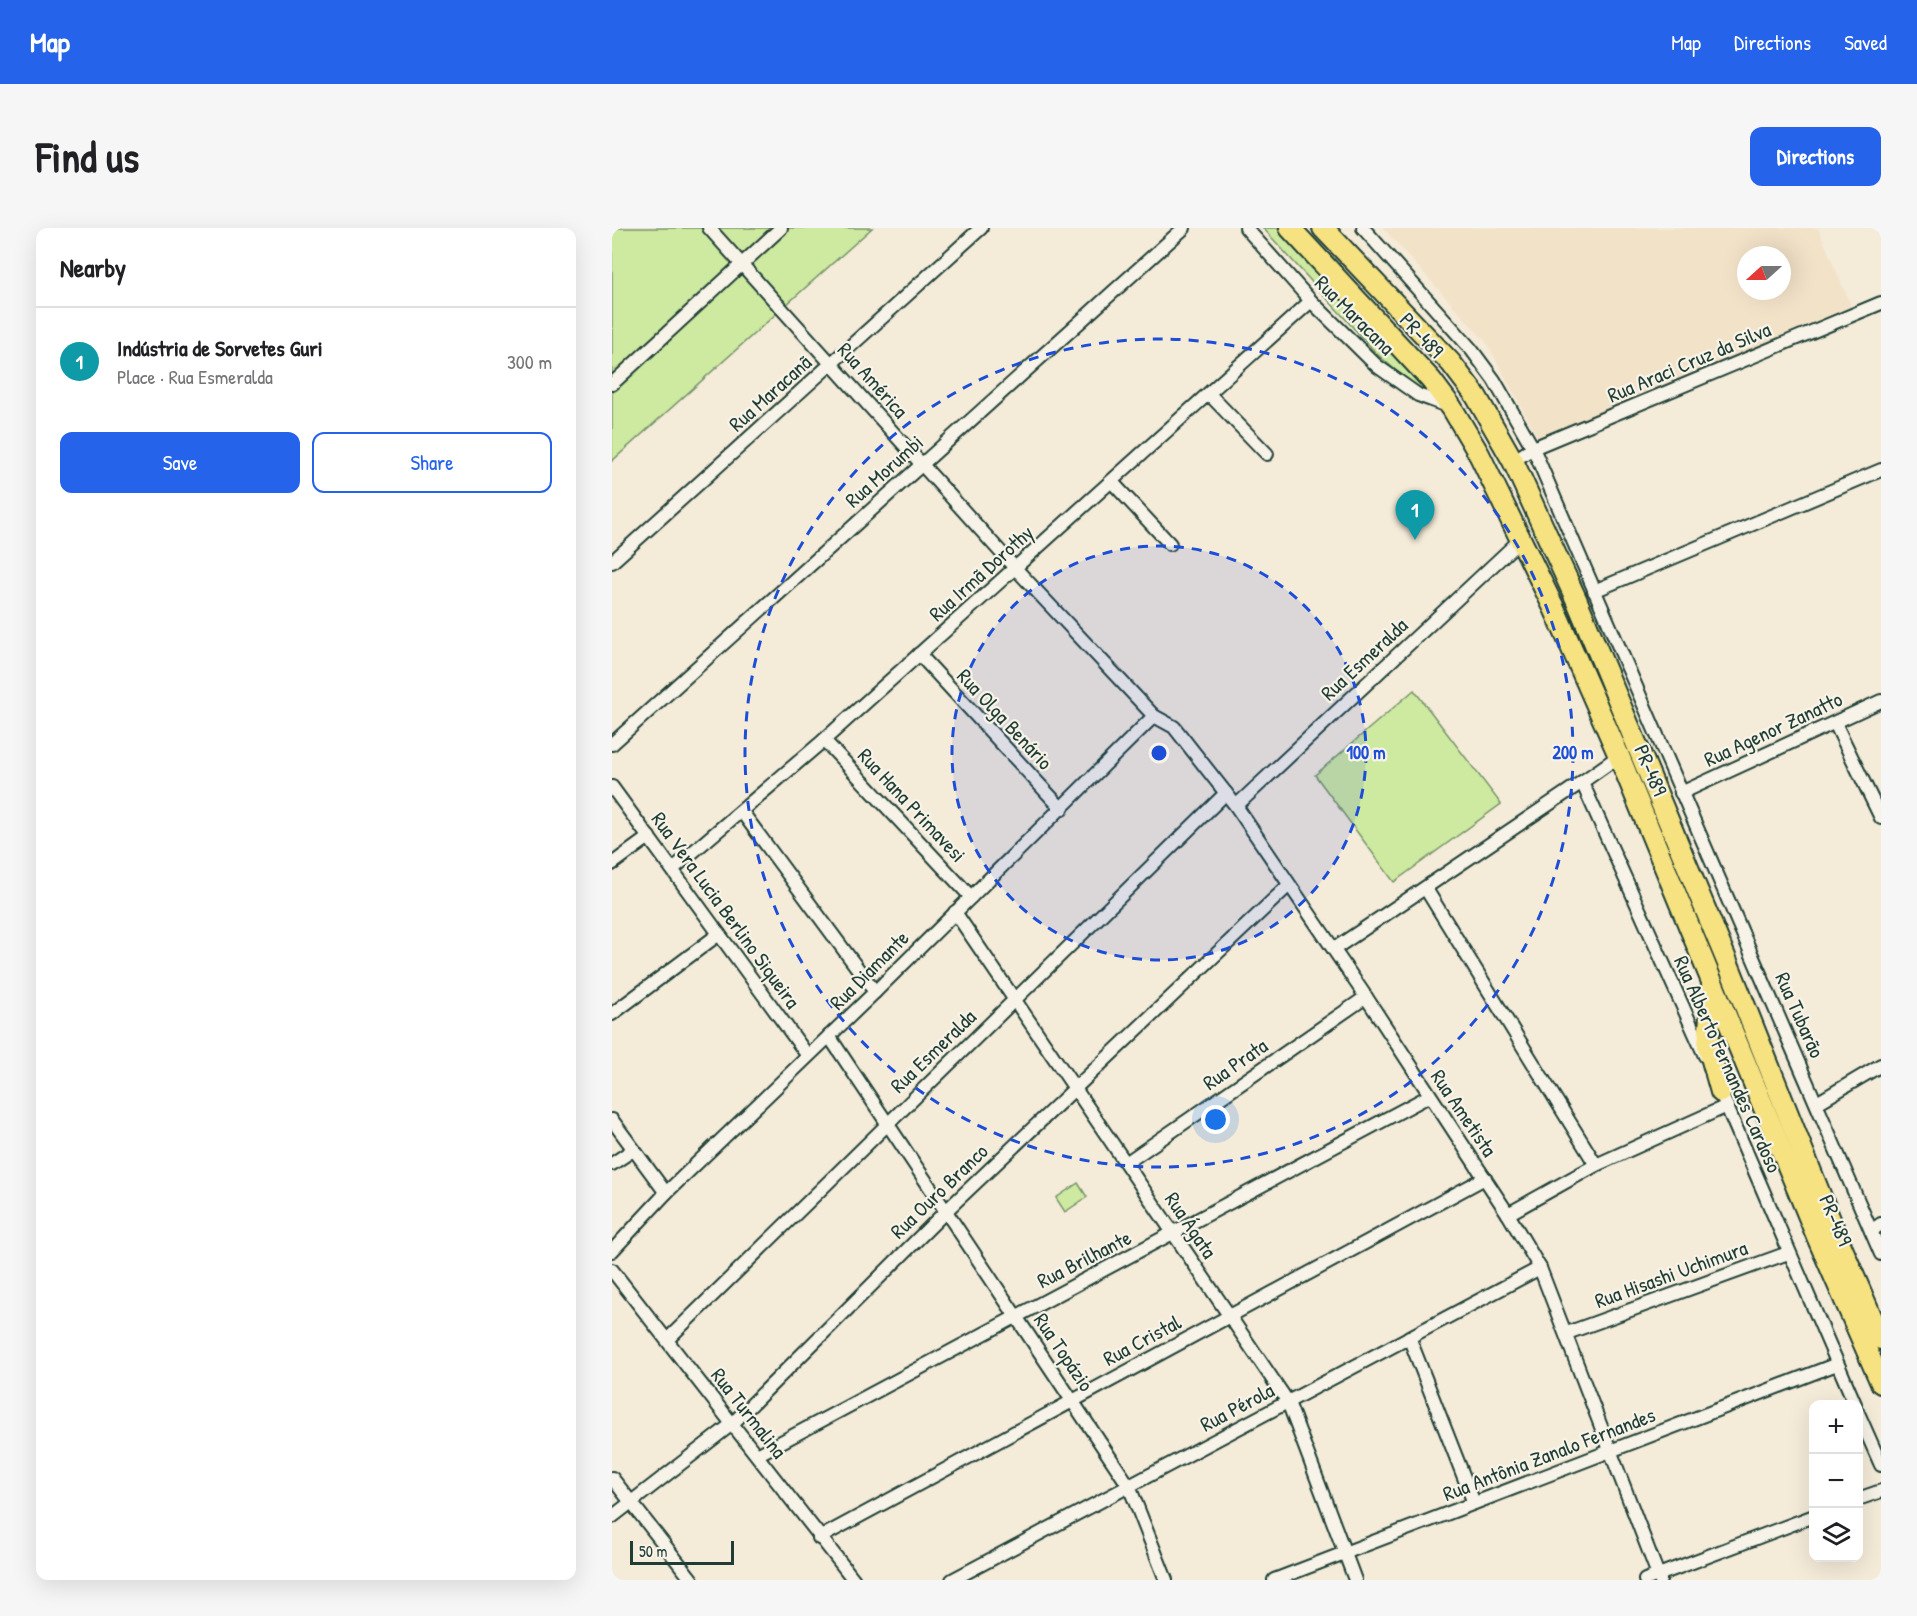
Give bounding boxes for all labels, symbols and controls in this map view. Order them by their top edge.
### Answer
text: Map [30,23,70,61]
text: Map [1671,28,1701,57]
text: Directions [1734,28,1811,57]
text: Saved [1844,28,1887,57]
button: Directions [1750,127,1881,186]
text: Find us [36,128,139,185]
north arrow [1737,246,1791,300]
text: Nearby [60,250,126,285]
street label: Rua Maracana [1309,269,1401,361]
street label: PR-489 [1393,306,1451,364]
street label: Rua Araci Cruz da Silva [1603,314,1775,410]
text: Indústria de Sorvetes Guri [117,333,323,363]
street label: Rua América [831,336,915,424]
text: 1 [76,348,83,375]
text: 300 m [507,348,552,375]
street label: Rua Maracanã [722,348,818,438]
text: Place · Rua Esmeralda [117,363,273,390]
street label: Rua Morumbi [839,428,929,514]
button: Save [60,432,300,493]
button: Share [312,432,552,493]
pin: 1 [1396,490,1434,540]
street label: Rua Irmã Dorothy [923,518,1040,628]
street label: Rua Esmeralda [1314,611,1414,707]
street label: Rua Olga Benário [951,662,1059,776]
street label: Rua Agenor Zanatto [1699,684,1847,774]
text: 100 m [1346,740,1386,765]
text: 200 m [1553,740,1593,765]
street label: PR-489 [1627,740,1675,800]
street label: Rua Hana Primavesi [851,742,973,868]
centre of rings [1149,743,1169,763]
street label: Rua Vera Lucia Berlino Siqueira [645,806,807,1014]
street label: Rua Diamante [823,924,915,1016]
street label: Rua Alberto Fernandes Cardoso [1667,951,1789,1177]
street label: Rua Tubarão [1768,968,1832,1062]
street label: Rua Esmeralda [884,1003,982,1099]
street label: Rua Prata [1197,1031,1273,1097]
street label: Rua Ametista [1424,1064,1504,1162]
your location [1201,1105,1230,1134]
street label: Rua Ouro Branco [884,1137,994,1245]
street label: Rua Ágata [1158,1186,1224,1264]
street label: PR-489 [1812,1190,1860,1250]
street label: Rua Brilhante [1032,1223,1136,1295]
street label: Rua Hisashi Uchimura [1591,1233,1751,1315]
street label: Rua Topázio [1027,1307,1101,1397]
street label: Rua Cristal [1098,1307,1186,1373]
street label: Rua Turmalina [704,1362,794,1464]
street label: Rua Pérola [1195,1375,1279,1439]
street label: Rua Antônia Zanalo Fernandes [1439,1400,1659,1508]
map controls [1809,1400,1863,1562]
button: + [1809,1400,1863,1454]
button: − [1809,1454,1863,1508]
button: layers [1809,1508,1863,1562]
scale bar [630,1538,734,1566]
text: 50 m [639,1540,668,1562]

